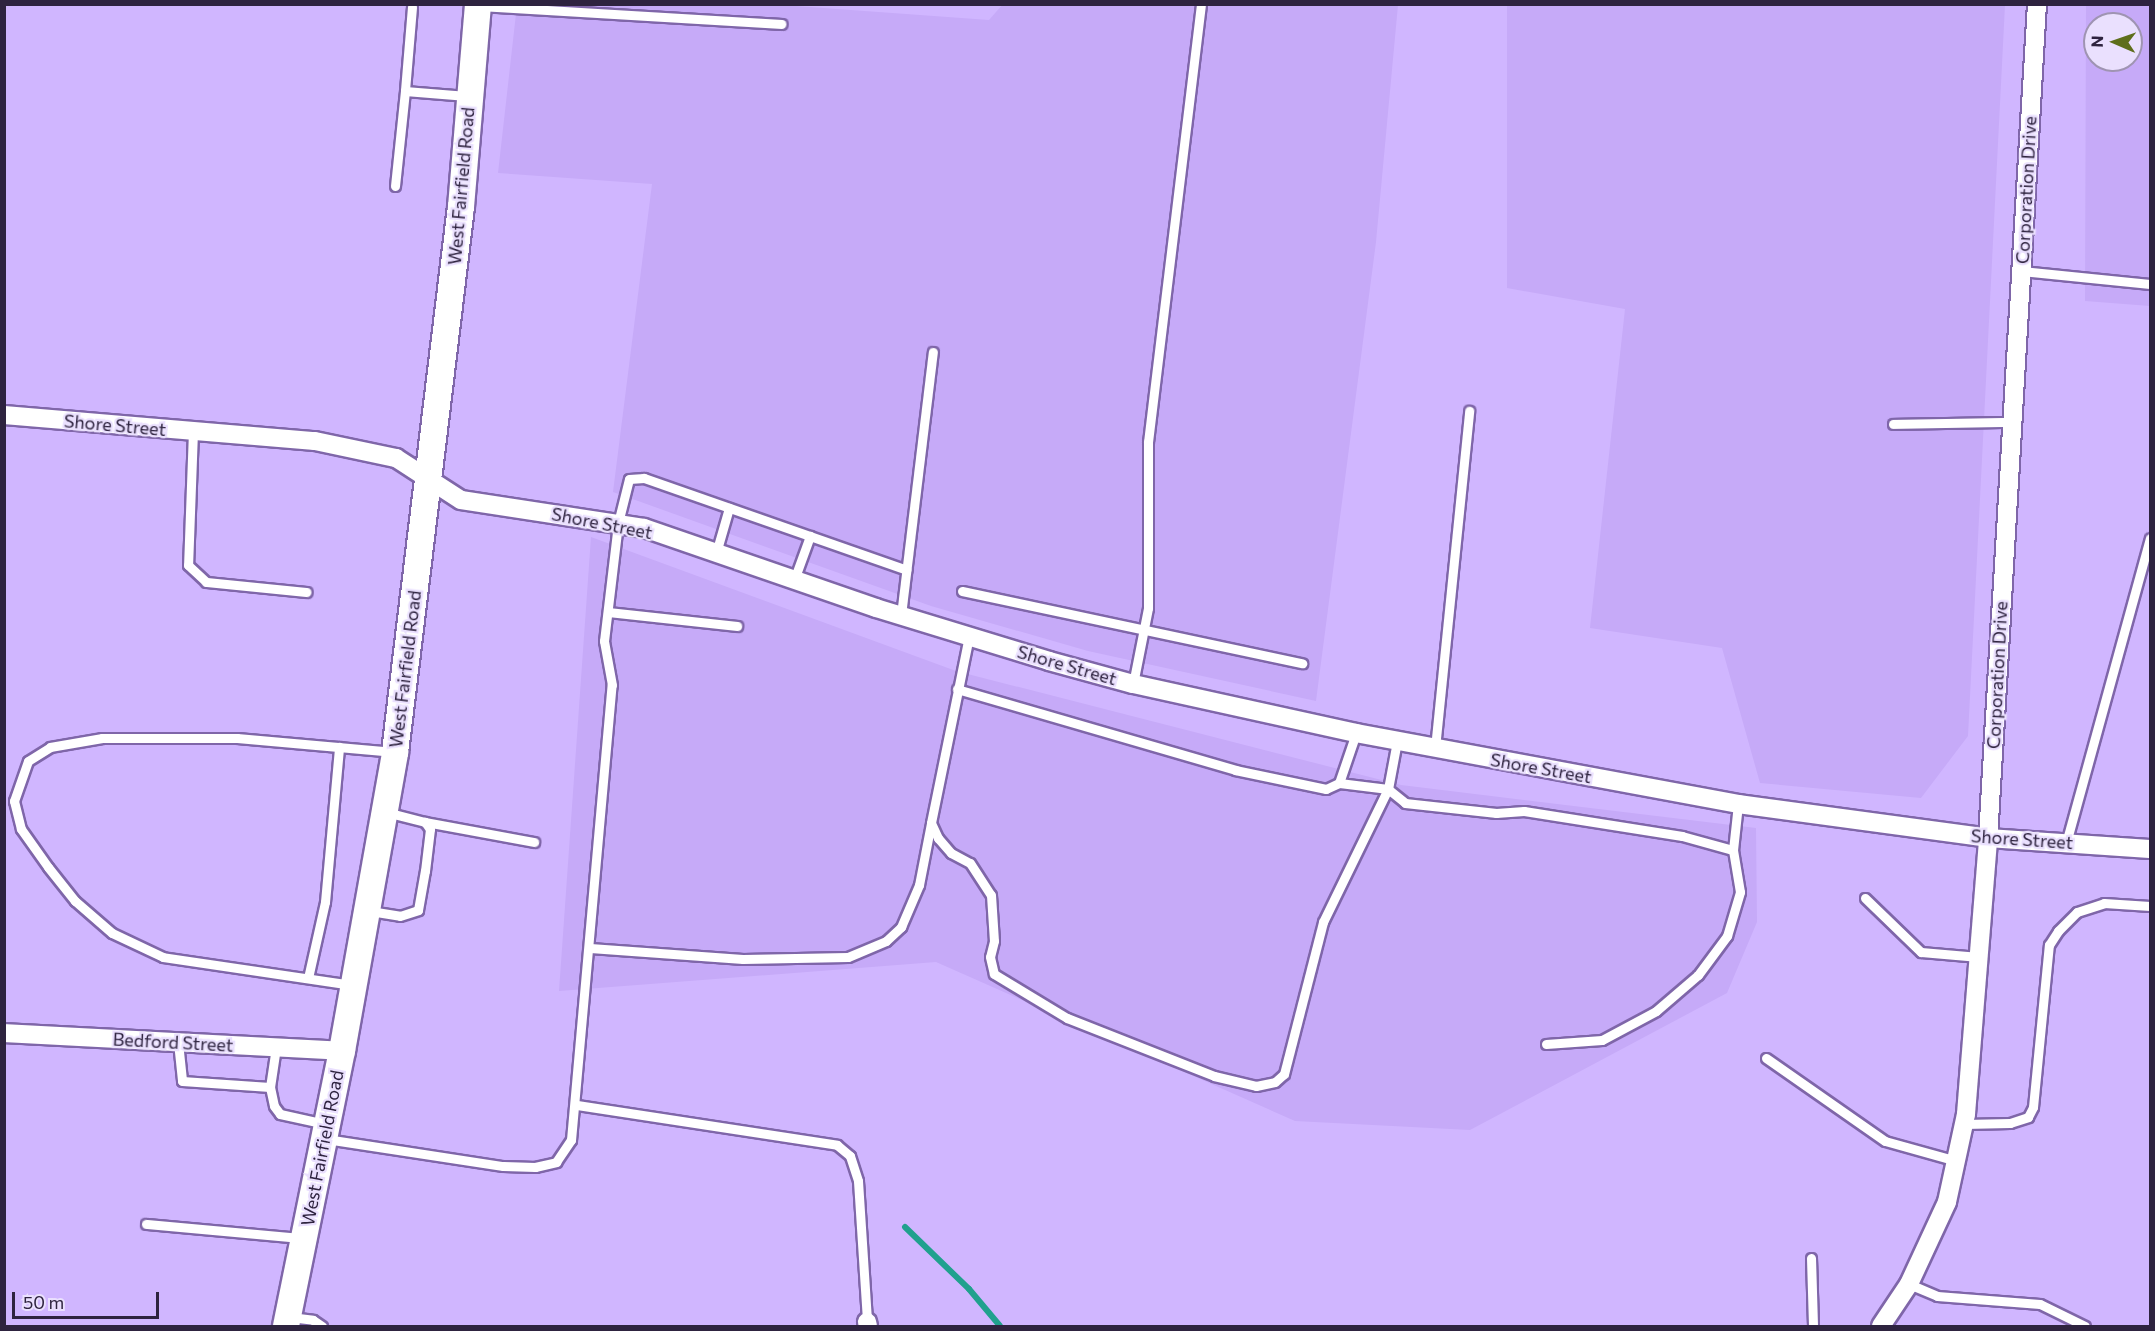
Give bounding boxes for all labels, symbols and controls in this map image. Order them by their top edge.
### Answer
north arrow [2083,12,2143,72]
text: N [2087,35,2106,48]
street label: West Fairfield Road [443,106,479,266]
street label: Corporation Drive [2011,115,2041,265]
street label: Shore Street [63,410,167,440]
street label: Shore Street [550,503,654,543]
street label: West Fairfield Road [385,589,425,749]
street label: Corporation Drive [1982,600,2012,750]
street label: Shore Street [1015,641,1119,689]
street label: Shore Street [1489,748,1593,788]
street label: Shore Street [1970,825,2074,853]
street label: Bedford Street [112,1028,234,1056]
street label: West Fairfield Road [296,1068,348,1228]
scale bar [15,1280,162,1318]
text: 50 m [23,1291,64,1313]

